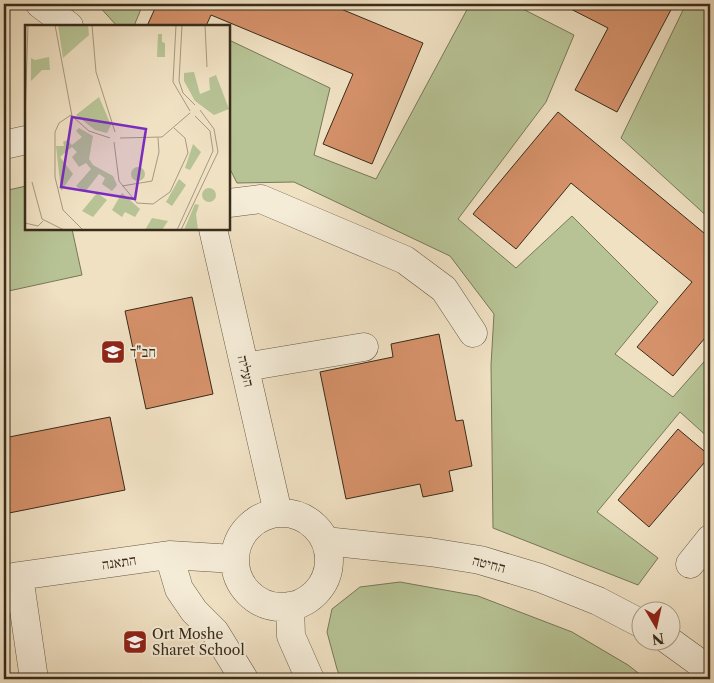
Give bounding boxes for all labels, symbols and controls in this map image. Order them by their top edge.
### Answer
inset map [25,25,230,230]
school or university icon: חב"ד [100,339,126,365]
place label: חב"ד [130,343,156,361]
street label: העליה [234,353,258,389]
street label: התאנה [100,551,138,573]
street label: החיטה [470,551,508,577]
north arrow [632,600,682,650]
place label: Ort Moshe Sharet School [152,625,245,659]
school or university icon: Ort Moshe Sharet School [122,629,148,655]
text: N [651,629,665,649]

